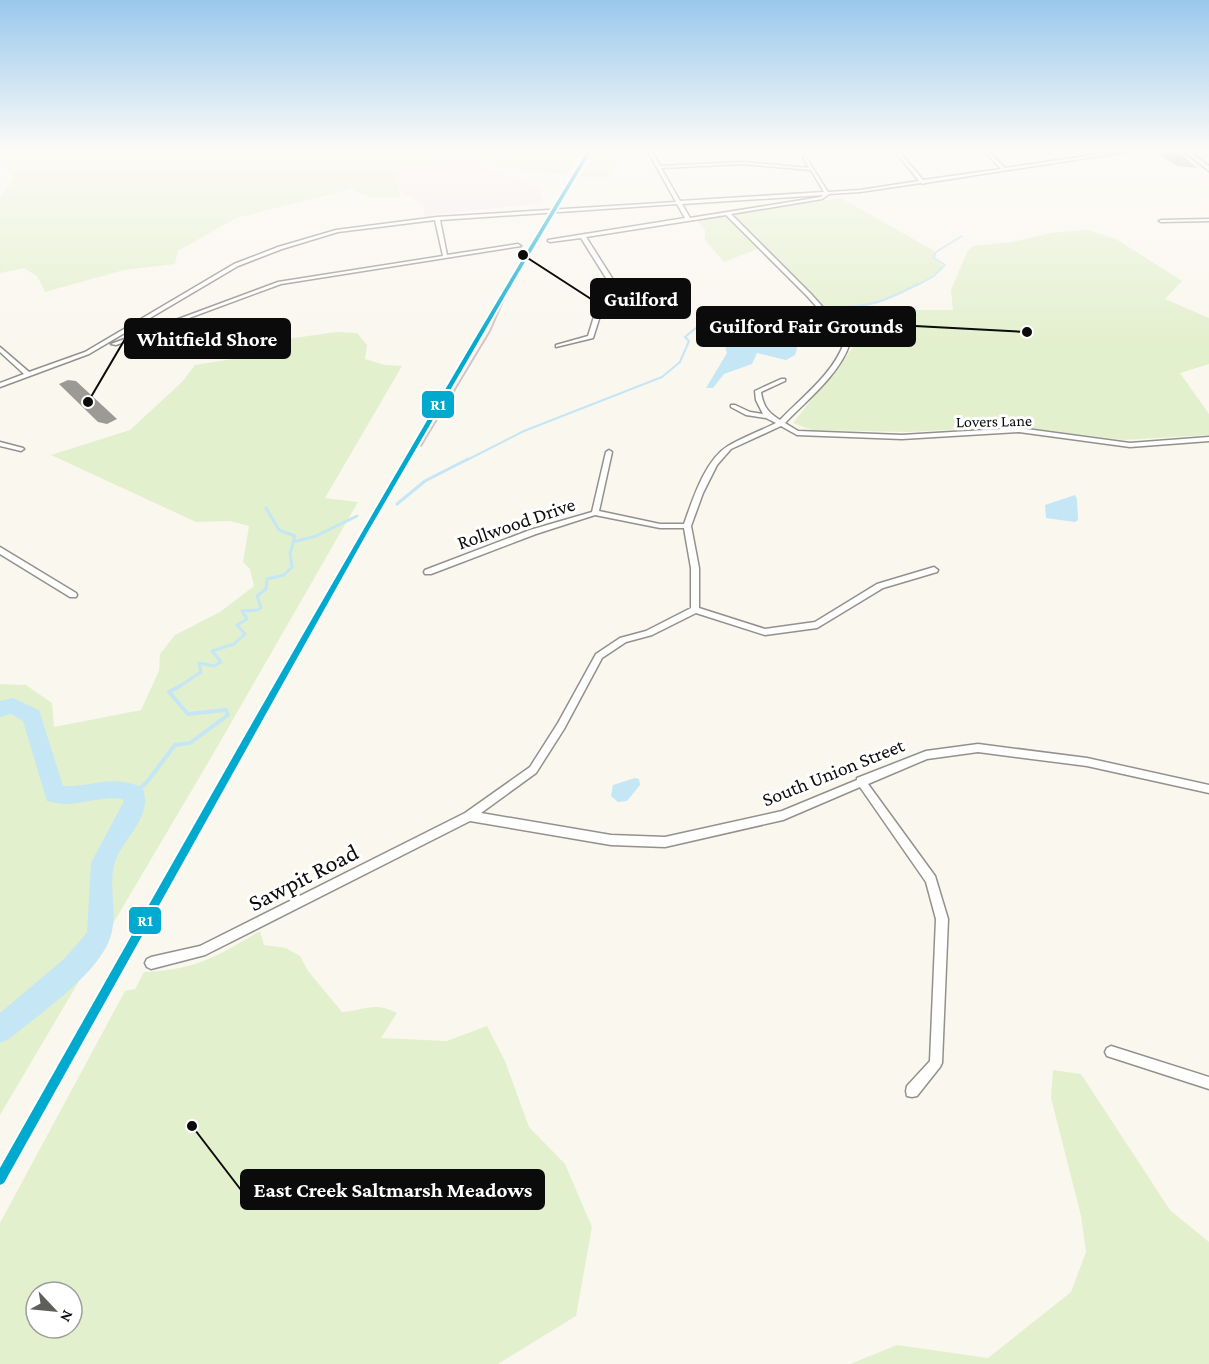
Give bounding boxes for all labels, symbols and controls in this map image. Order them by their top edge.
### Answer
callout: Guilford [591,279,690,318]
text: Guilford [604,287,679,311]
callout: Guilford Fair Grounds [697,307,915,346]
text: Guilford Fair Grounds [709,314,903,338]
callout: Whitfield Shore [125,319,290,358]
text: Whitfield Shore [136,327,277,351]
line badge: R1 [421,390,455,419]
text: R1 [430,396,446,413]
street label: Lovers Lane [956,412,1032,430]
street label: Rollwood Drive [454,492,578,553]
street label: South Union Street [759,733,908,811]
street label: Sawpit Road [243,838,363,916]
line badge: R1 [128,906,162,935]
text: R1 [137,912,153,929]
callout: East Creek Saltmarsh Meadows [241,1170,544,1209]
text: East Creek Saltmarsh Meadows [254,1178,533,1202]
north arrow [24,1280,84,1340]
text: N [57,1308,77,1325]

